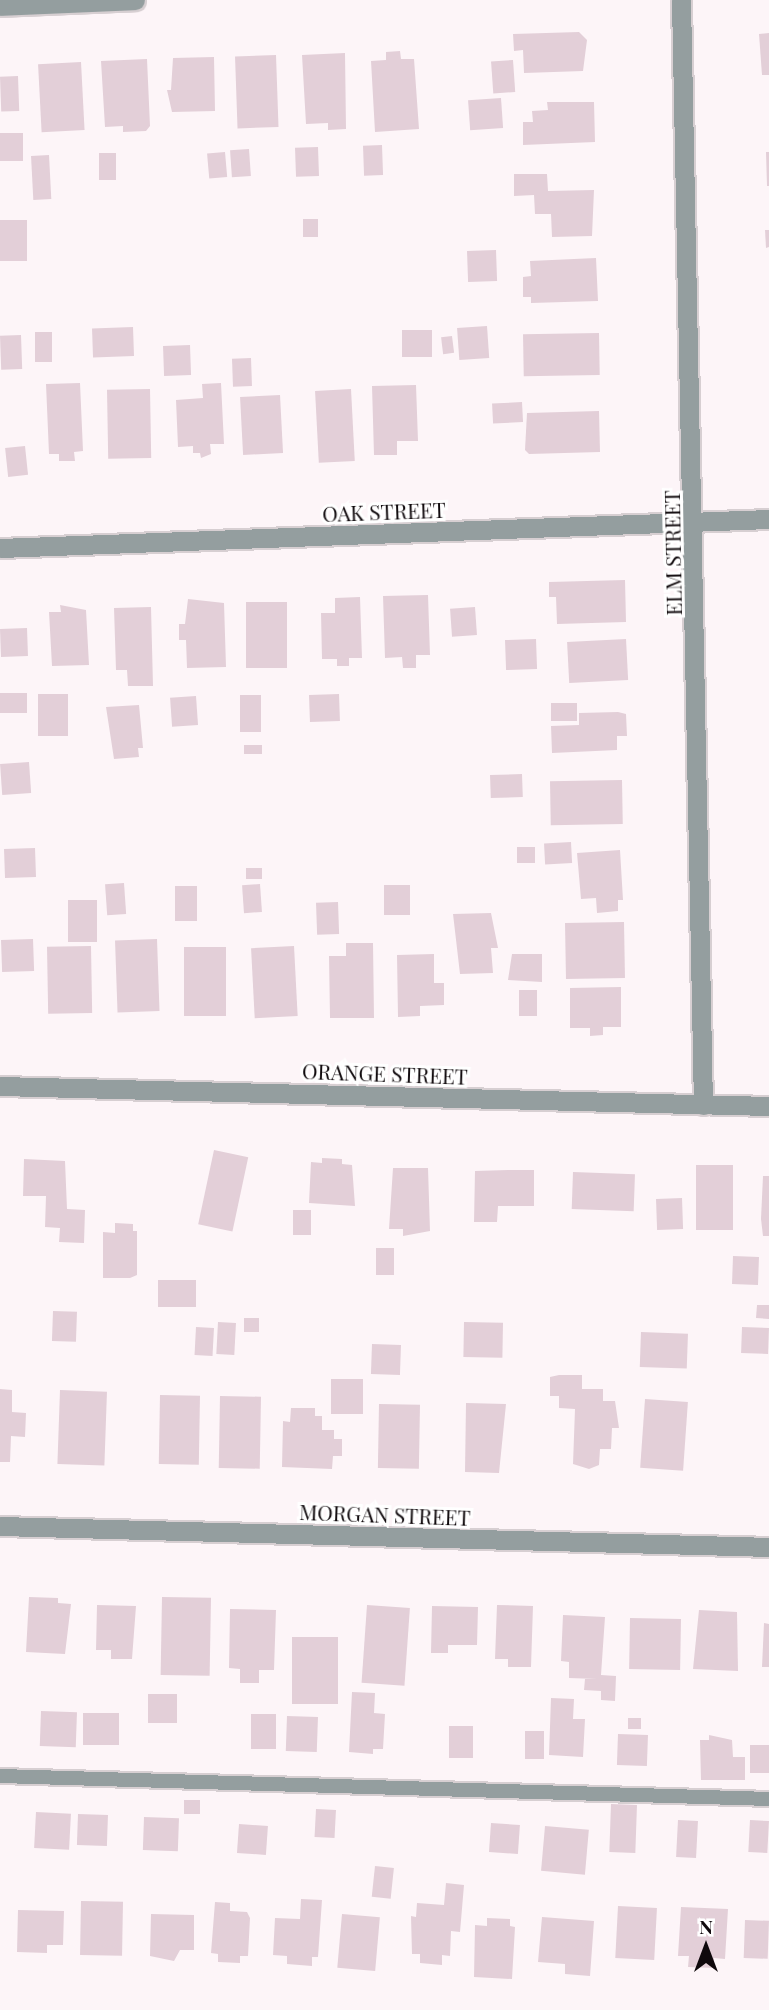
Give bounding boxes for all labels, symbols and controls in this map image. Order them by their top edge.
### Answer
street label: ELM STREET [658,490,686,616]
street label: OAK STREET [322,496,446,526]
street label: ORANGE STREET [302,1058,468,1088]
street label: MORGAN STREET [299,1498,471,1530]
north arrow [671,1912,741,1982]
text: N [699,1913,713,1939]

